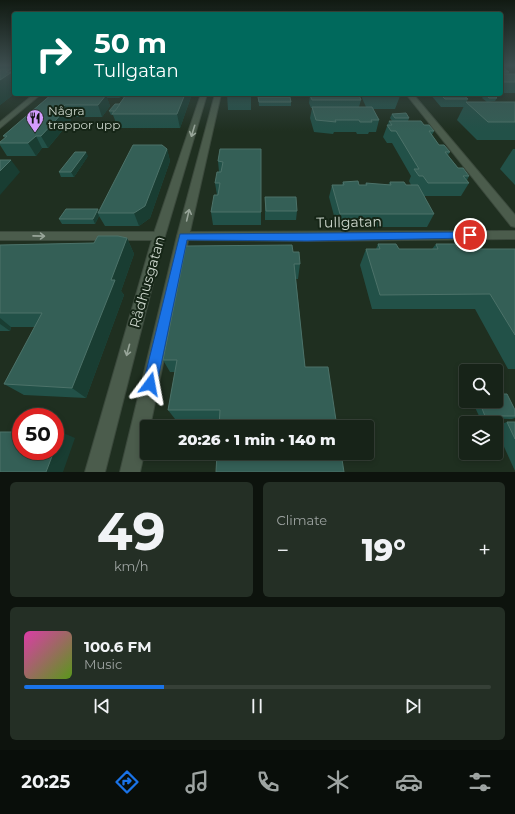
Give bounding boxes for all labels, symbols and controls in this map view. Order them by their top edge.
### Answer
text: 50 m [94,26,167,60]
icon: right [28,28,80,80]
text: Tullgatan [94,60,179,82]
place label: Några trappor upp [48,103,120,132]
restaurant icon: Några trappor upp [25,108,45,133]
one-way arrow [189,125,196,138]
one-way arrow [184,209,192,222]
street label: Tullgatan [316,212,382,232]
pin [453,218,487,252]
icon: arrive [459,224,481,246]
one-way arrow [32,232,45,240]
street label: Rådhusgatan [125,234,169,330]
one-way arrow [124,343,132,356]
position arrow [129,363,171,405]
map controls [459,364,503,460]
button: search [459,364,503,408]
speed limit sign: 50 [12,408,64,460]
button: layers [459,416,503,460]
text: 20:26 · 1 min · 140 m [178,430,336,449]
text: 49 [97,500,166,563]
text: Climate [277,512,327,528]
text: 19° [362,532,406,569]
text: − [277,537,289,564]
text: + [478,537,491,564]
text: km/h [114,558,149,574]
text: 100.6 FM [84,637,152,656]
text: Music [84,656,122,672]
icon: previous [91,695,113,717]
icon: pause [246,695,268,717]
icon: next [402,695,424,717]
icon: directions [113,768,141,796]
icon: music [183,768,211,796]
icon: phone [254,768,282,796]
icon: climate [324,768,352,796]
icon: car [395,768,423,796]
icon: filters [466,768,494,796]
text: 20:25 [21,771,70,793]

